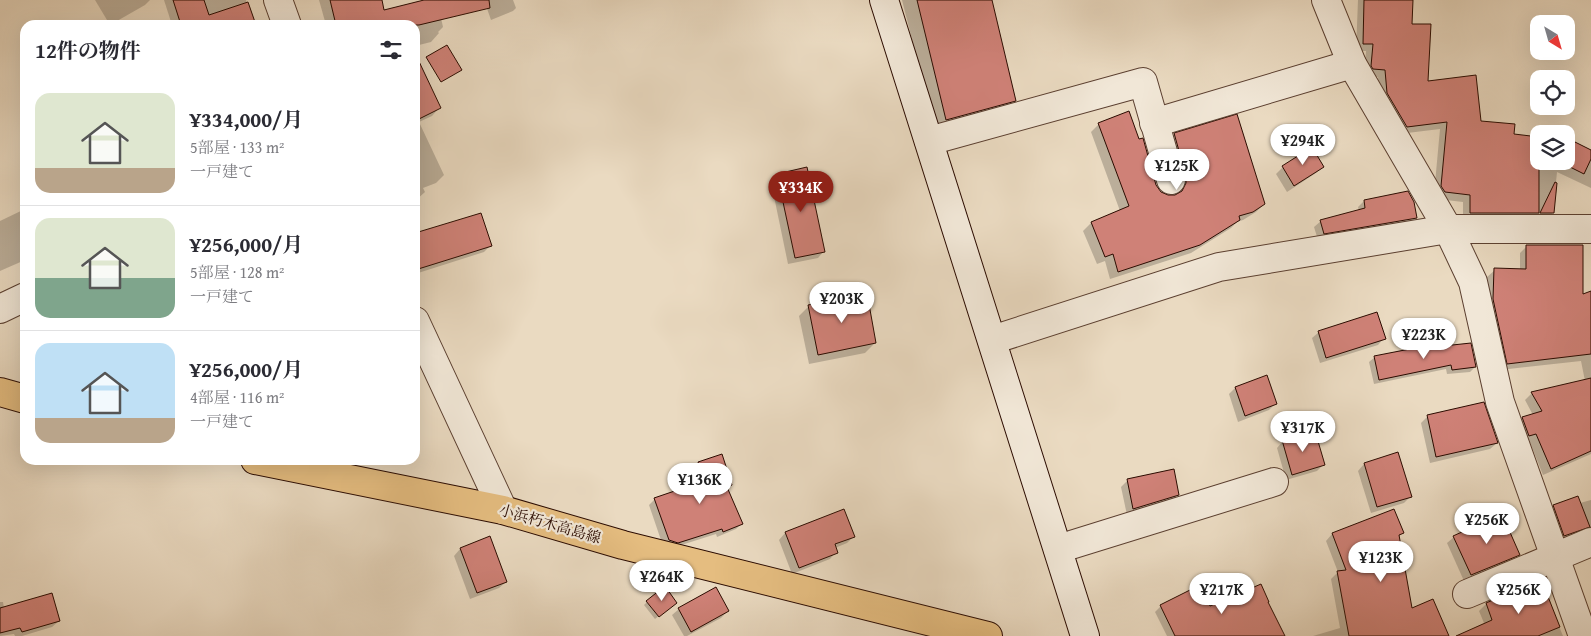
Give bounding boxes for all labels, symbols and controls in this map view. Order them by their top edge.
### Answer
north arrow [1530,15,1575,60]
map controls [1530,15,1575,170]
text: 12件の物件 [35,35,141,66]
icon: filters [377,36,405,64]
button: locate [1530,70,1575,115]
text: ¥334,000/月 [190,104,303,135]
icon: home [75,113,135,173]
pin: ¥294K [1268,124,1338,166]
button: layers [1530,125,1575,170]
text: ¥294K [1281,128,1325,152]
text: 5部屋 · 133 m² [190,135,285,159]
pin: ¥125K [1142,148,1212,191]
text: ¥125K [1155,153,1199,177]
text: 一戸建て [190,159,254,183]
pin: ¥334K [766,170,836,213]
text: ¥334K [779,175,823,199]
text: ¥256,000/月 [190,229,303,260]
icon: home [75,238,135,298]
text: 5部屋 · 128 m² [190,260,285,284]
pin: ¥203K [807,282,877,324]
text: 一戸建て [190,284,254,308]
text: ¥203K [820,286,864,310]
pin: ¥223K [1389,318,1459,360]
text: ¥223K [1402,322,1446,346]
text: ¥256,000/月 [190,354,303,385]
icon: home [75,363,135,423]
text: 4部屋 · 116 m² [190,385,285,409]
text: 一戸建て [190,409,254,433]
pin: ¥317K [1268,410,1338,453]
text: ¥317K [1281,415,1325,439]
pin: ¥136K [665,462,735,505]
text: ¥136K [678,467,722,491]
street label: 小浜朽木高島線 [497,499,604,548]
pin: ¥256K [1452,502,1522,545]
text: ¥256K [1465,507,1509,531]
pin: ¥123K [1346,540,1416,583]
text: ¥123K [1359,545,1403,569]
pin: ¥264K [627,560,697,602]
text: ¥264K [640,564,684,588]
pin: ¥217K [1187,572,1257,615]
pin: ¥256K [1484,572,1554,615]
text: ¥217K [1200,577,1244,601]
text: ¥256K [1497,577,1541,601]

